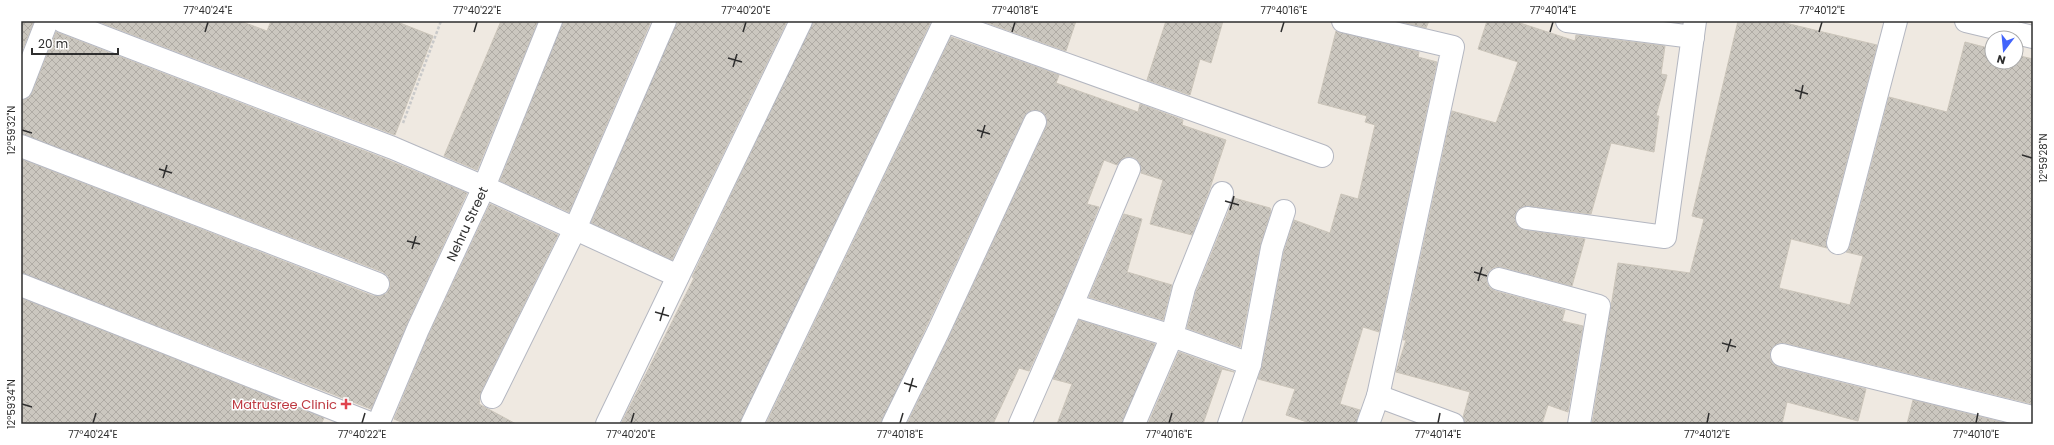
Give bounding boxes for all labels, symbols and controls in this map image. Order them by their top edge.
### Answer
text: 77°40'24"E [183,3,233,18]
text: 77°40'22"E [453,3,501,18]
text: 77°40'20"E [721,3,771,18]
text: 77°40'18"E [992,3,1038,18]
text: 77°40'16"E [1261,3,1307,18]
text: 77°40'14"E [1530,3,1576,18]
text: 77°40'12"E [1799,3,1845,18]
scale bar [32,30,118,56]
north arrow [1984,30,2024,70]
text: 20 m [38,35,68,52]
text: N [1995,51,2007,68]
text: 12°59'32"N [4,106,19,154]
text: 12°59'28"N [2036,133,2051,183]
street label: Nehru Street [441,183,493,264]
text: 12°59'34"N [4,379,19,429]
place label: Matrusree Clinic [232,395,337,414]
marker: Matrusree Clinic [340,398,352,410]
text: 77°40'24"E [68,427,118,442]
text: 77°40'22"E [338,427,386,442]
text: 77°40'20"E [606,427,656,442]
text: 77°40'18"E [877,427,923,442]
text: 77°40'16"E [1146,427,1192,442]
text: 77°40'14"E [1415,427,1461,442]
text: 77°40'12"E [1684,427,1730,442]
text: 77°40'10"E [1953,427,1999,442]

